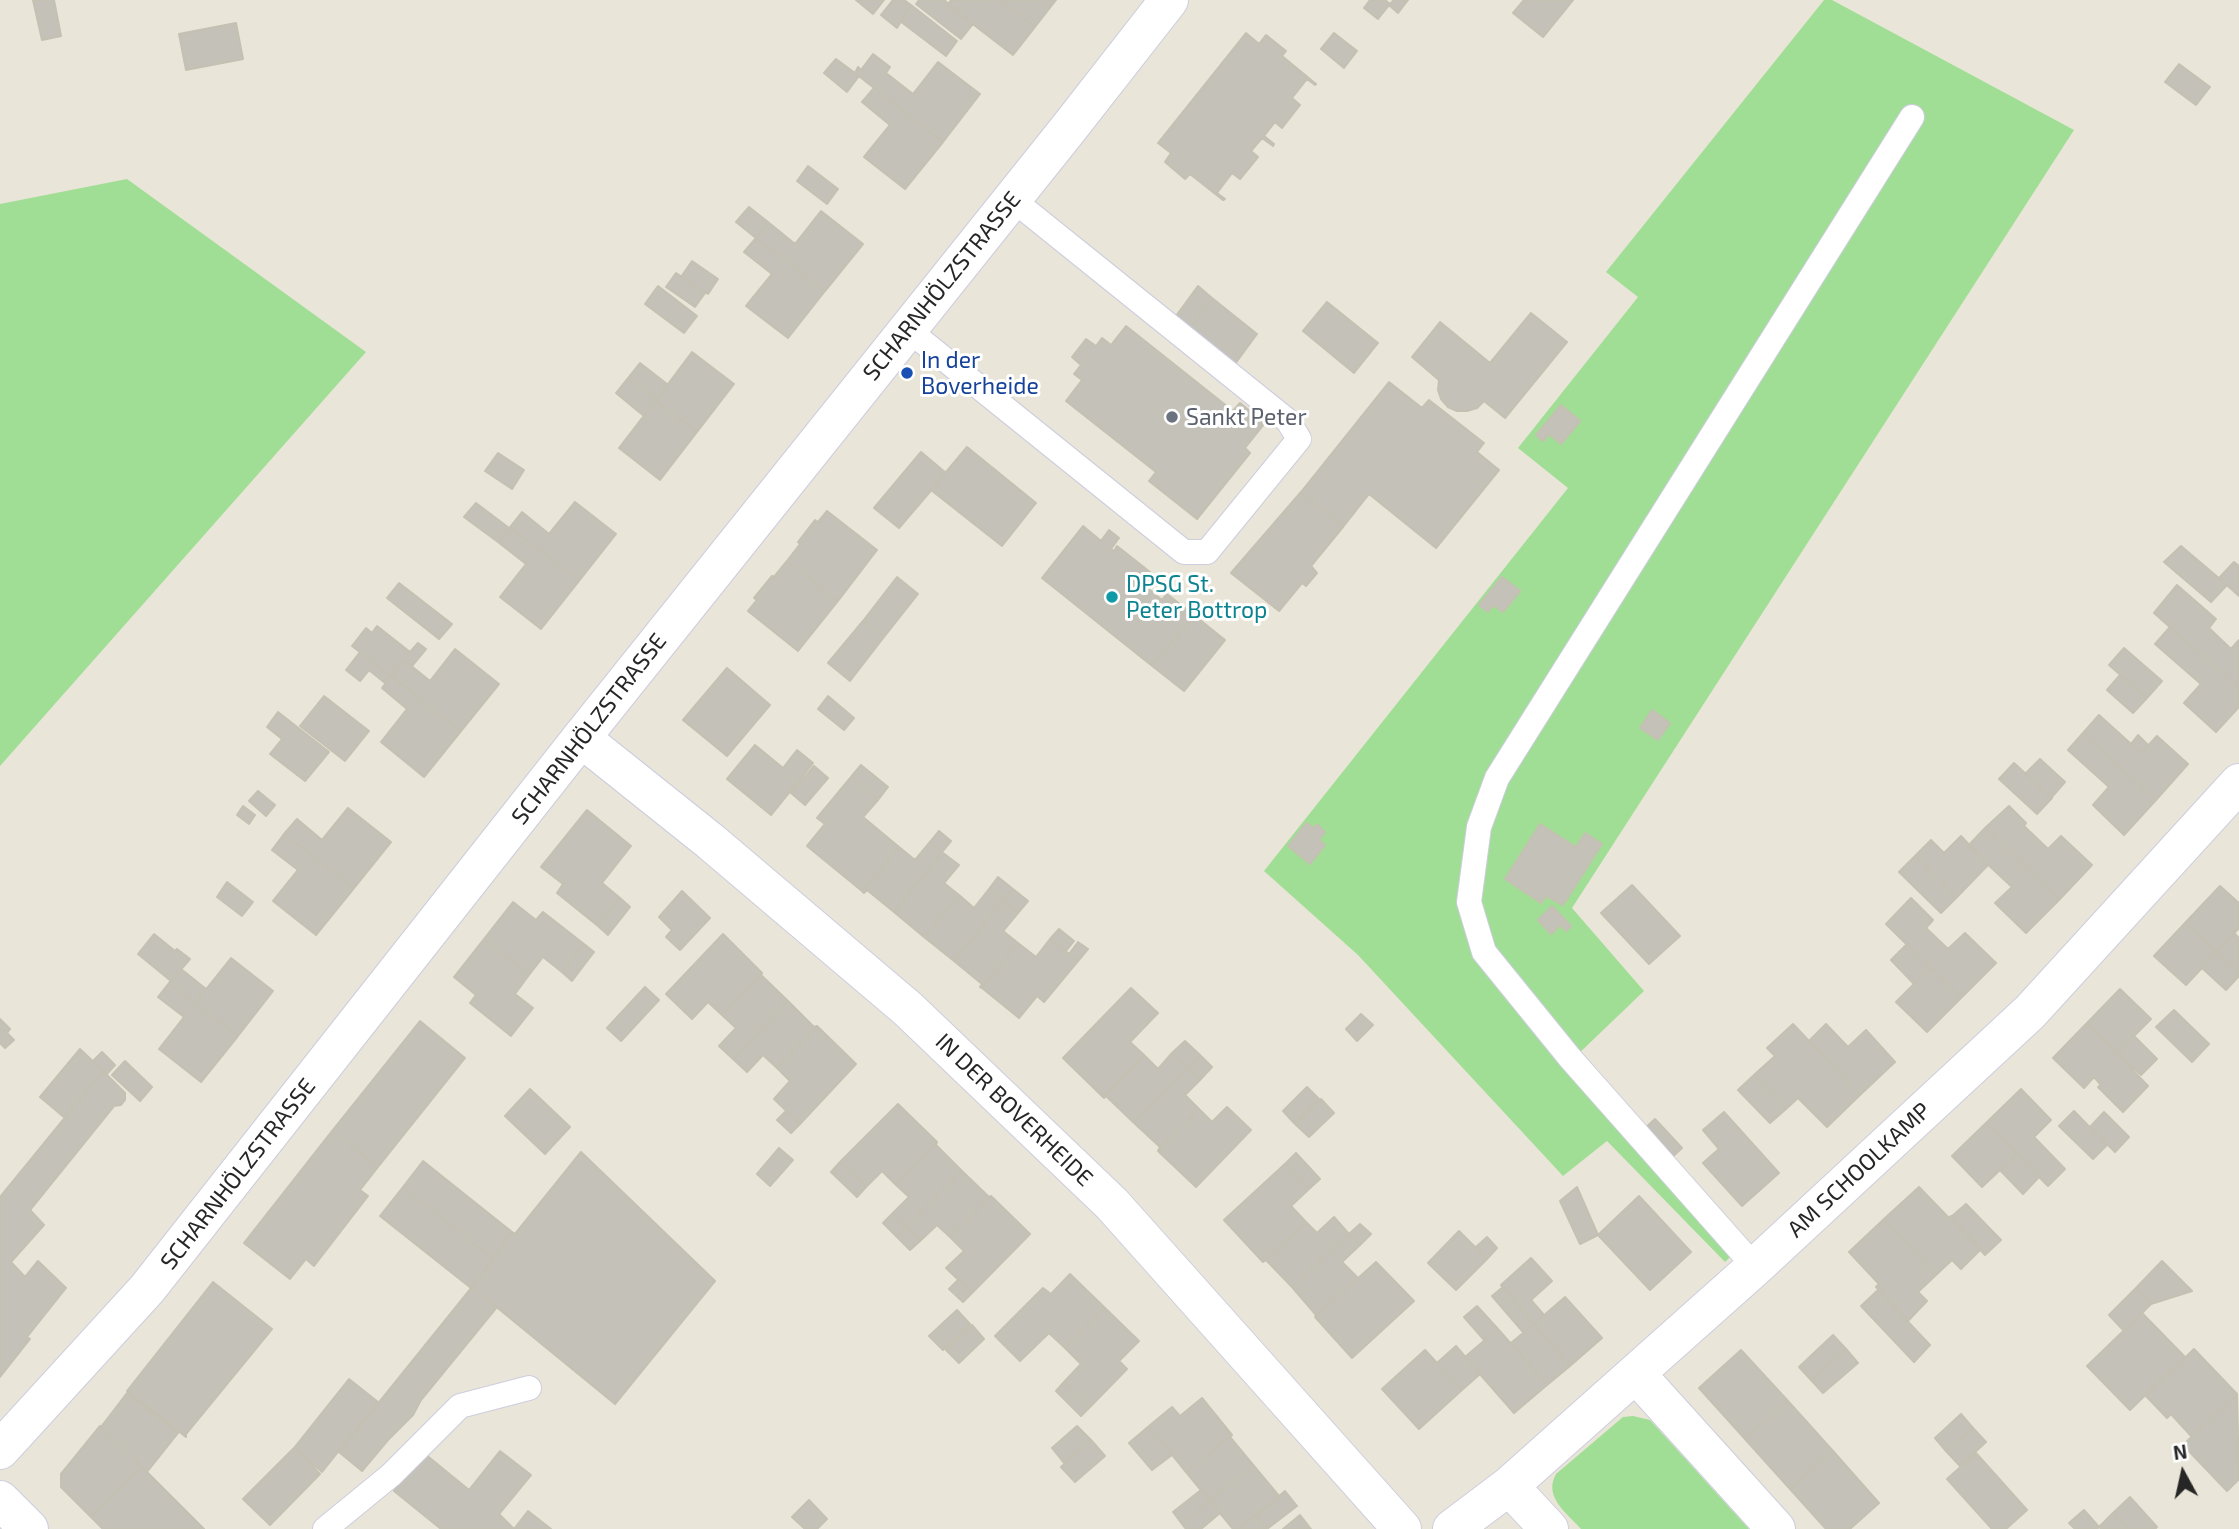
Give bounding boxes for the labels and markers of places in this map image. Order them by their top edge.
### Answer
place label: In der Boverheide [921,346,1039,400]
marker: In der Boverheide [899,365,915,381]
place label: Sankt Peter [1186,403,1307,431]
marker: Sankt Peter [1164,409,1180,425]
place label: DPSG St. Peter Bottrop [1126,570,1267,624]
marker: DPSG St. Peter Bottrop [1104,589,1120,605]

